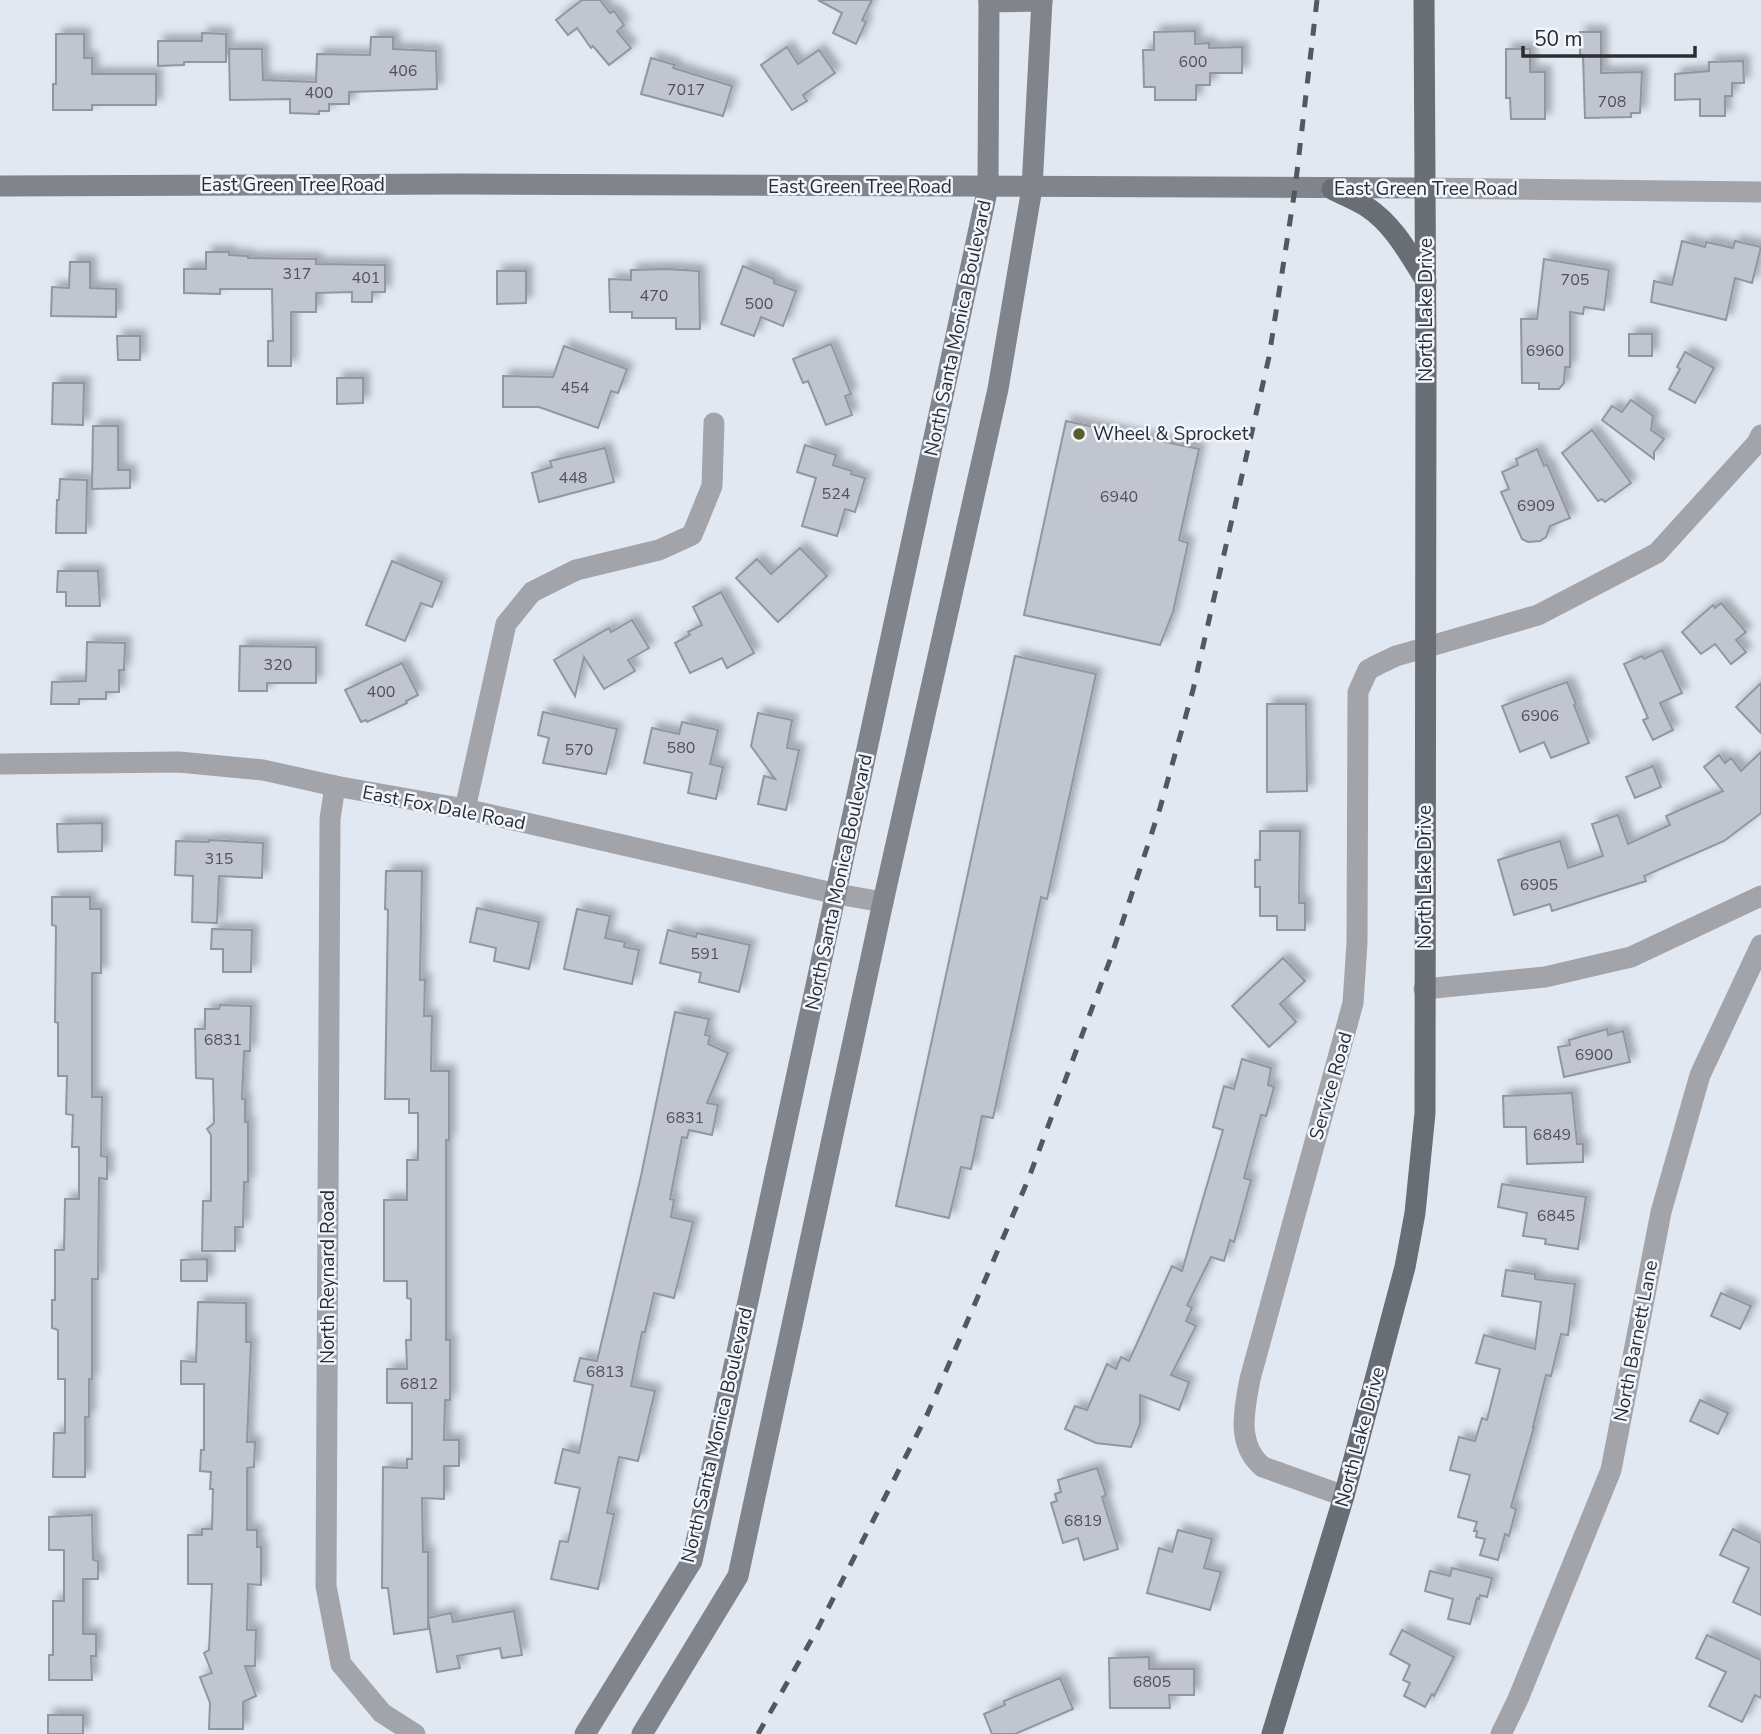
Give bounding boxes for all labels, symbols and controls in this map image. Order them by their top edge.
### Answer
scale bar [1523,14,1694,58]
text: 50 m [1534,25,1583,53]
house number: 600 [1179,51,1207,73]
house number: 406 [389,60,417,82]
house number: 7017 [667,79,705,101]
house number: 400 [305,82,333,104]
house number: 708 [1598,91,1626,113]
street label: East Green Tree Road [201,172,385,198]
street label: East Green Tree Road [768,174,952,200]
street label: East Green Tree Road [1334,176,1518,202]
street label: North Santa Monica Boulevard [918,198,998,458]
street label: North Lake Drive [1413,238,1439,382]
house number: 317 [283,263,311,285]
house number: 401 [352,267,380,289]
house number: 705 [1561,269,1589,291]
house number: 470 [640,285,668,307]
house number: 500 [745,293,773,315]
house number: 6960 [1526,340,1564,362]
house number: 454 [561,377,590,399]
place label: Wheel & Sprocket [1093,421,1249,447]
marker: Wheel & Sprocket [1071,426,1087,442]
house number: 448 [559,467,587,489]
house number: 524 [822,483,851,505]
house number: 6940 [1100,486,1138,508]
house number: 6909 [1517,495,1555,517]
house number: 320 [264,654,292,676]
house number: 400 [367,681,395,703]
house number: 6906 [1521,705,1559,727]
house number: 580 [667,737,695,759]
house number: 570 [565,739,593,761]
street label: North Santa Monica Boulevard [799,752,879,1012]
street label: East Fox Dale Road [360,779,528,837]
street label: North Lake Drive [1412,805,1438,949]
house number: 315 [205,848,233,870]
house number: 6905 [1520,874,1558,896]
house number: 591 [691,943,719,965]
house number: 6831 [204,1029,242,1051]
street label: Service Road [1303,1029,1359,1143]
house number: 6900 [1575,1044,1613,1066]
house number: 6831 [666,1107,704,1129]
house number: 6849 [1533,1124,1571,1146]
street label: North Reynard Road [315,1190,341,1364]
house number: 6845 [1537,1205,1575,1227]
street label: North Barnett Lane [1608,1258,1664,1424]
street label: North Santa Monica Boulevard [675,1305,759,1565]
house number: 6813 [586,1361,624,1383]
street label: North Lake Drive [1329,1364,1391,1510]
house number: 6812 [400,1373,438,1395]
house number: 6819 [1064,1510,1102,1532]
house number: 6805 [1133,1671,1171,1693]

